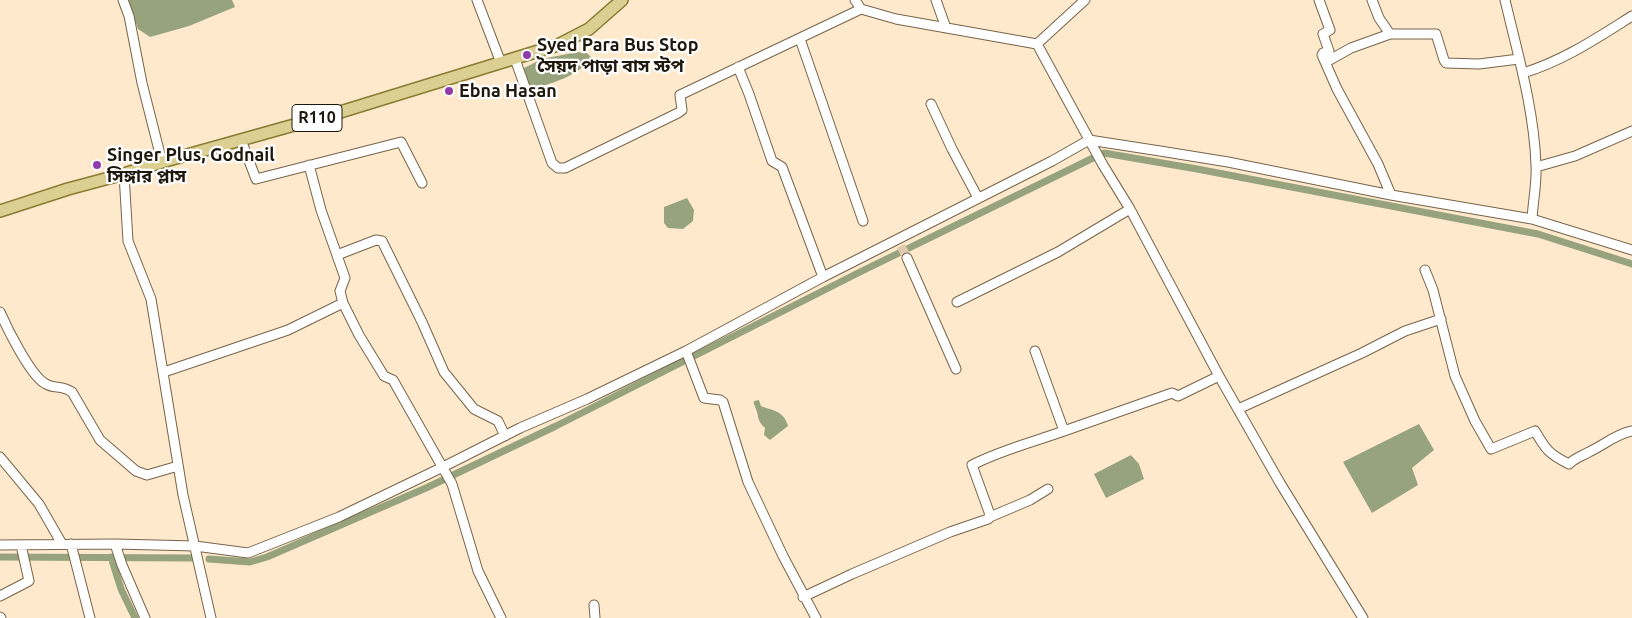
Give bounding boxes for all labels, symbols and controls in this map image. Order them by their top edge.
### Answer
place label: Syed Para Bus Stop সৈয়দ পাড়া বাস স্টপ [537,34,698,76]
marker: Syed Para Bus Stop সৈয়দ পাড়া বাস স্টপ [521,49,533,61]
place label: Ebna Hasan [459,80,557,102]
marker: Ebna Hasan [443,85,455,97]
road number: R110 [292,105,342,132]
place label: Singer Plus, Godnail সিঙ্গার প্লাস [107,144,275,186]
marker: Singer Plus, Godnail সিঙ্গার প্লাস [91,159,103,171]

